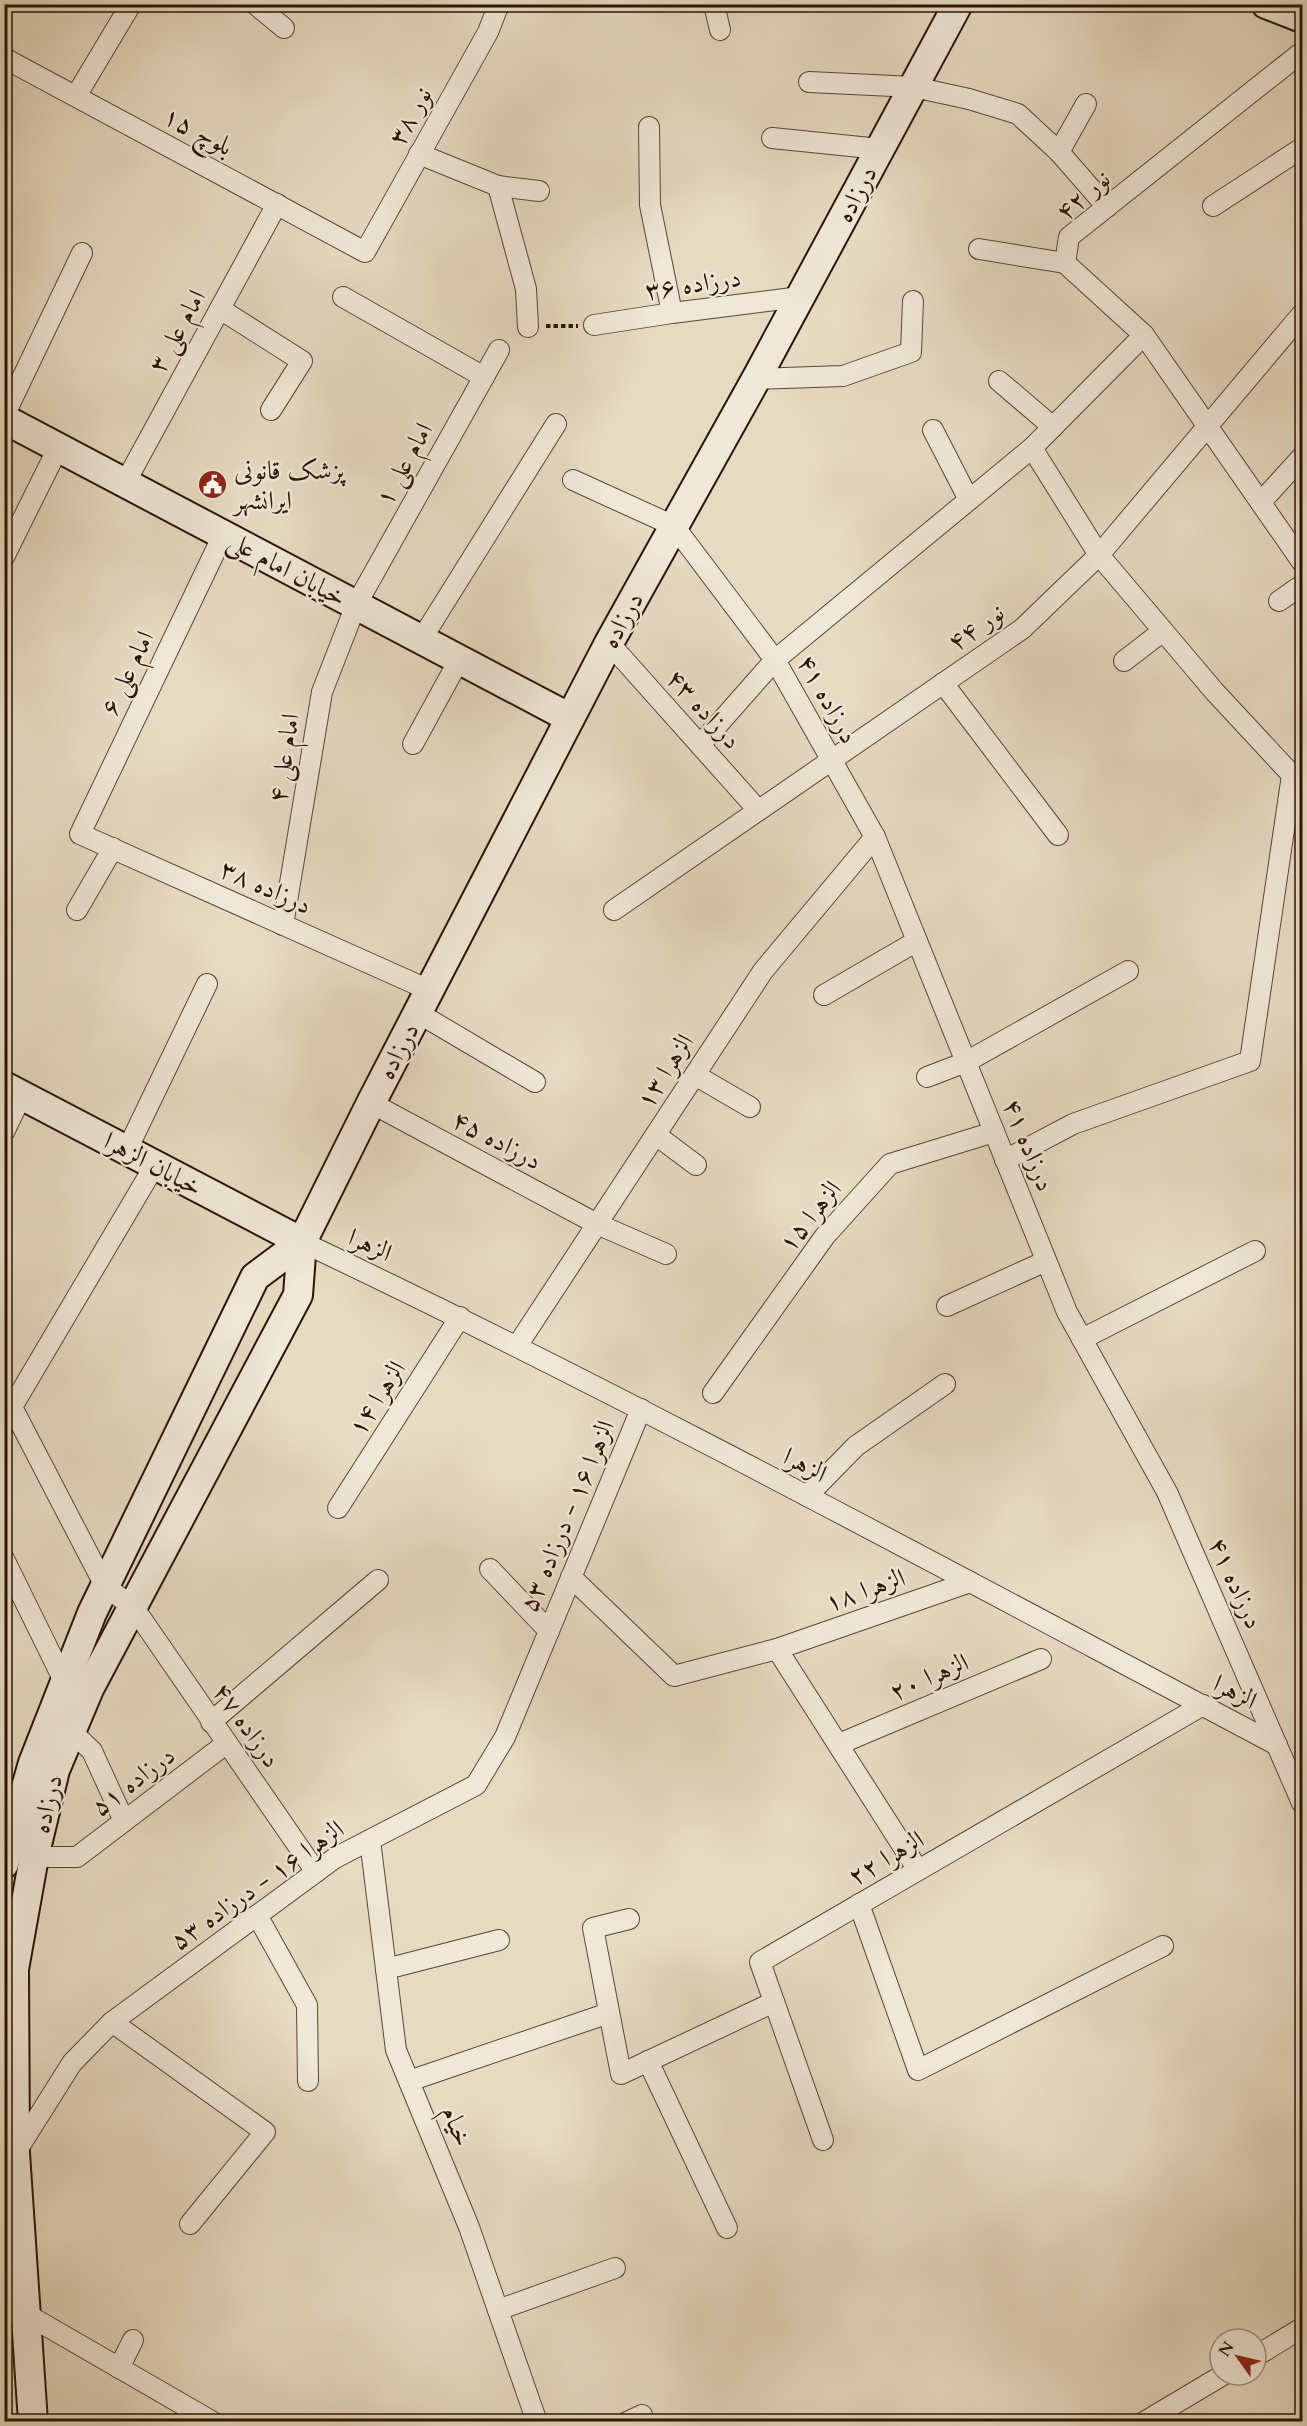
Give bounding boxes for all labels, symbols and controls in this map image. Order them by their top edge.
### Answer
street label: نور ۳۸ [380,81,440,151]
street label: بلوچ ۱۵ [154,98,239,169]
street label: درزاده [827,160,885,228]
street label: نور ۴۲ [1048,162,1118,228]
street label: درزاده ۳۶ [643,260,743,308]
street label: امام علی ۳ [140,283,219,381]
street label: امام علی ۱ [367,416,446,514]
place label: پزشک قانونی ایرانشهر [231,453,347,518]
public building icon: پزشک قانونی ایرانشهر [197,469,229,501]
street label: خیابان امام علی [219,523,353,619]
street label: درزاده [592,586,652,654]
street label: نور ۴۴ [941,595,1011,659]
street label: امام علی ۶ [92,625,167,723]
street label: درزاده ۴۱ [789,648,867,750]
street label: درزاده ۴۳ [659,661,749,757]
street label: امام علی ۴ [260,711,313,806]
street label: درزاده ۳۸ [215,851,317,923]
street label: درزاده [369,1017,427,1085]
street label: الزهرا ۱۳ [628,1027,702,1115]
street label: درزاده ۴۱ [995,1094,1063,1196]
street label: درزاده ۴۵ [446,1102,548,1178]
street label: خیابان الزهرا [97,1123,209,1205]
street label: الزهرا ۱۵ [770,1173,850,1259]
street label: الزهرا [342,1220,398,1270]
street label: الزهرا ۱۴ [340,1354,414,1442]
street label: الزهرا ۱۶ - درزاده ۵۳ [511,1415,623,1617]
street label: الزهرا [777,1439,833,1491]
street label: درزاده ۴۱ [1200,1532,1272,1634]
street label: الزهرا ۱۸ [820,1560,910,1620]
street label: الزهرا ۲۰ [884,1645,974,1709]
street label: الزهرا [1207,1666,1263,1718]
street label: درزاده ۴۷ [205,1675,289,1775]
street label: درزاده ۵۱ [84,1738,182,1824]
street label: درزاده [23,1771,71,1837]
street label: الزهرا ۱۶ - درزاده ۵۳ [163,1812,351,1958]
street label: الزهرا ۲۲ [841,1822,931,1894]
street label: خیام [428,2100,481,2153]
north arrow [1208,2327,1268,2387]
text: N [1213,2337,1239,2361]

